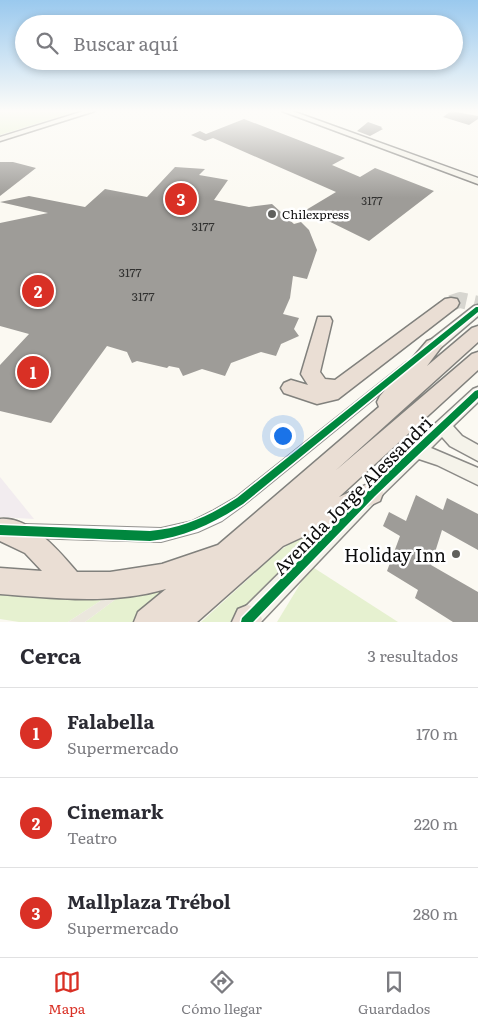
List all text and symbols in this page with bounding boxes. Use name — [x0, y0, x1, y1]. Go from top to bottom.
search box — [15, 15, 463, 70]
icon: search — [33, 29, 61, 57]
text: Buscar aquí — [73, 29, 178, 57]
pin: 3 — [165, 180, 197, 218]
house number: 3177 — [361, 192, 383, 208]
place label: Chilexpress — [282, 205, 349, 223]
marker: Chilexpress — [266, 208, 278, 220]
house number: 3177 — [191, 217, 215, 235]
house number: 3177 — [118, 263, 142, 281]
pin: 2 — [22, 272, 54, 310]
house number: 3177 — [131, 287, 155, 305]
pin: 1 — [17, 353, 49, 391]
street label: Avenida Jorge Alessandri — [266, 409, 438, 581]
your location — [270, 423, 296, 449]
place label: Holiday Inn — [344, 541, 446, 568]
marker: Holiday Inn — [450, 548, 462, 560]
text: Cerca — [20, 639, 81, 670]
text: 3 resultados — [367, 643, 458, 667]
text: Falabella — [67, 707, 154, 735]
text: 1 — [33, 721, 39, 745]
text: 170 m — [416, 721, 458, 745]
text: Supermercado — [67, 735, 179, 759]
text: Cinemark — [67, 797, 164, 825]
text: 2 — [32, 811, 40, 835]
text: 220 m — [414, 811, 458, 835]
text: Teatro — [67, 825, 117, 849]
text: Mallplaza Trébol — [67, 887, 231, 915]
text: 3 — [32, 901, 40, 925]
text: 280 m — [413, 901, 458, 925]
text: Supermercado — [67, 915, 179, 939]
tab: Mapa — [48, 968, 85, 1018]
tab: Cómo llegar — [181, 968, 262, 1018]
tab: Guardados — [358, 968, 430, 1018]

